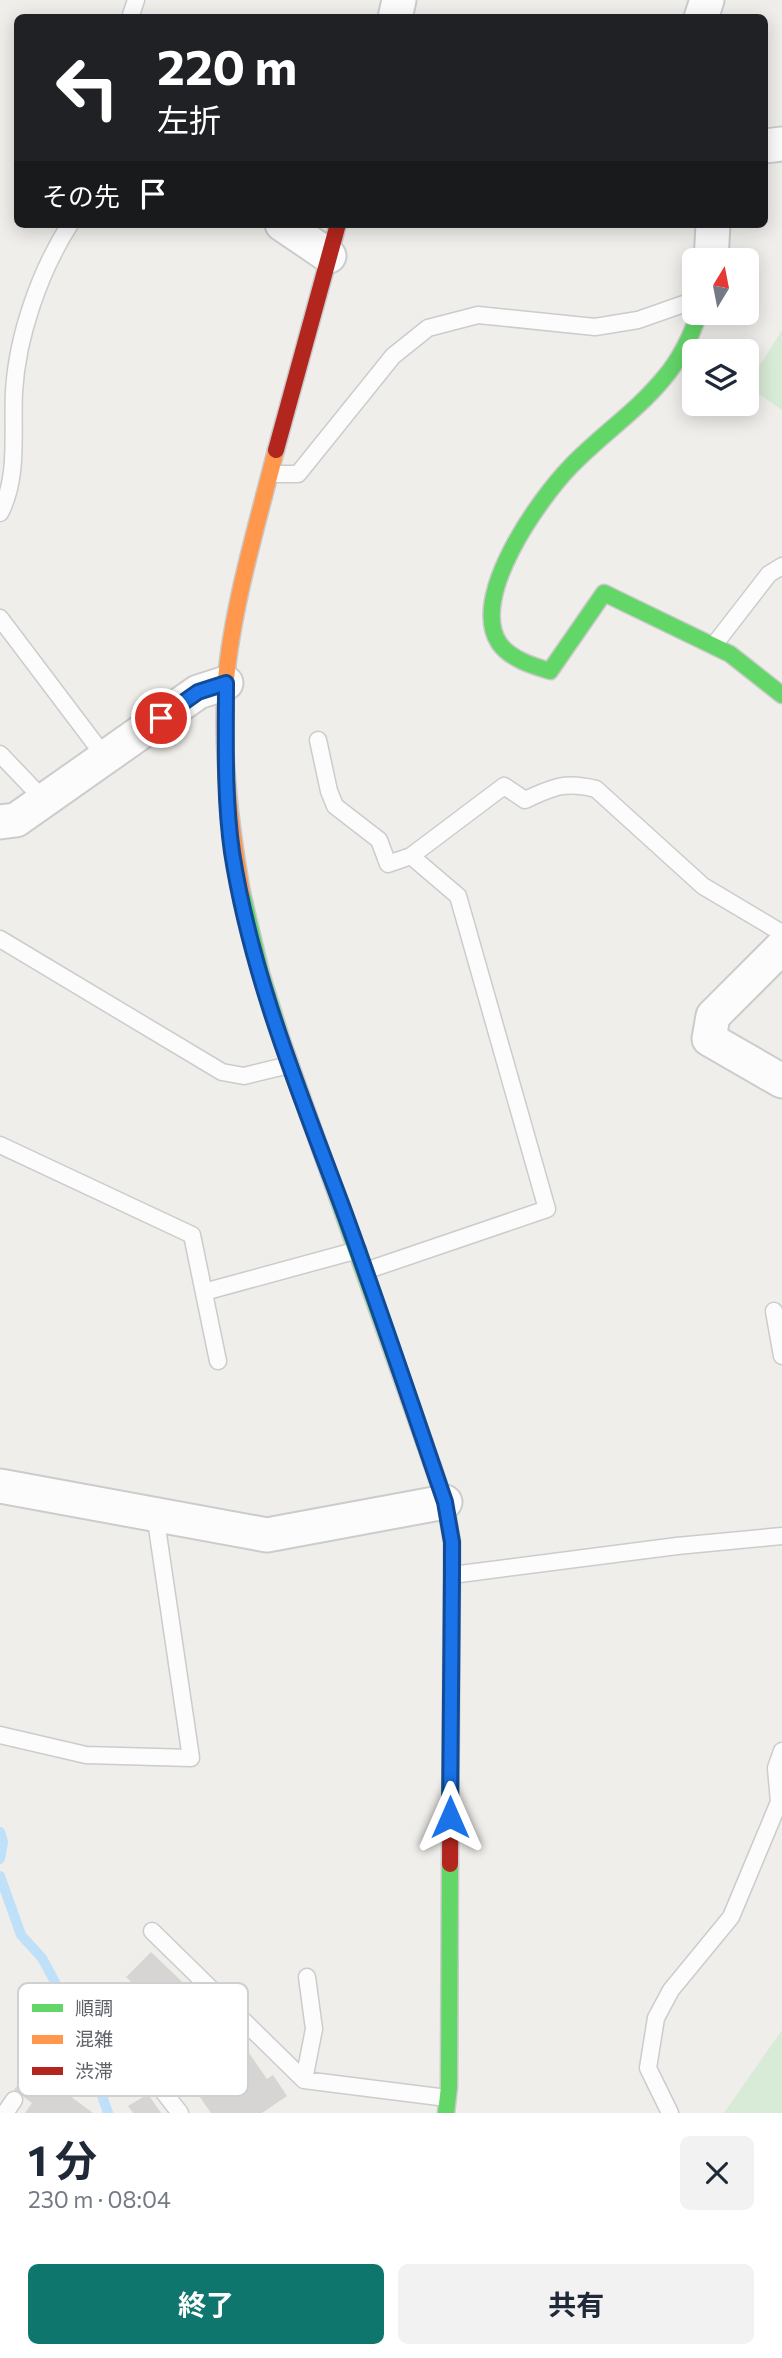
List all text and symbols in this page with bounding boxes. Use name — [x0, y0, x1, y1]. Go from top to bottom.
text: 220 m — [157, 35, 297, 95]
icon: left — [42, 42, 133, 133]
text: 左折 — [157, 99, 221, 139]
icon: arrive — [134, 175, 172, 213]
text: その先 — [42, 180, 120, 211]
north arrow — [682, 248, 760, 326]
map controls — [682, 248, 759, 416]
button: layers — [682, 339, 759, 416]
pin — [131, 688, 191, 748]
icon: arrive — [142, 699, 180, 737]
position arrow — [413, 1780, 487, 1854]
legend — [18, 1983, 248, 2096]
text: 順調 — [75, 1996, 113, 2019]
text: 混雑 — [75, 2027, 113, 2050]
text: 渋滞 — [75, 2059, 113, 2082]
text: 1 分 — [28, 2133, 97, 2185]
button: close — [680, 2136, 754, 2210]
text: 230 m · 08:04 — [28, 2185, 171, 2213]
button: 終了 — [28, 2264, 384, 2344]
button: 共有 — [398, 2264, 754, 2344]

